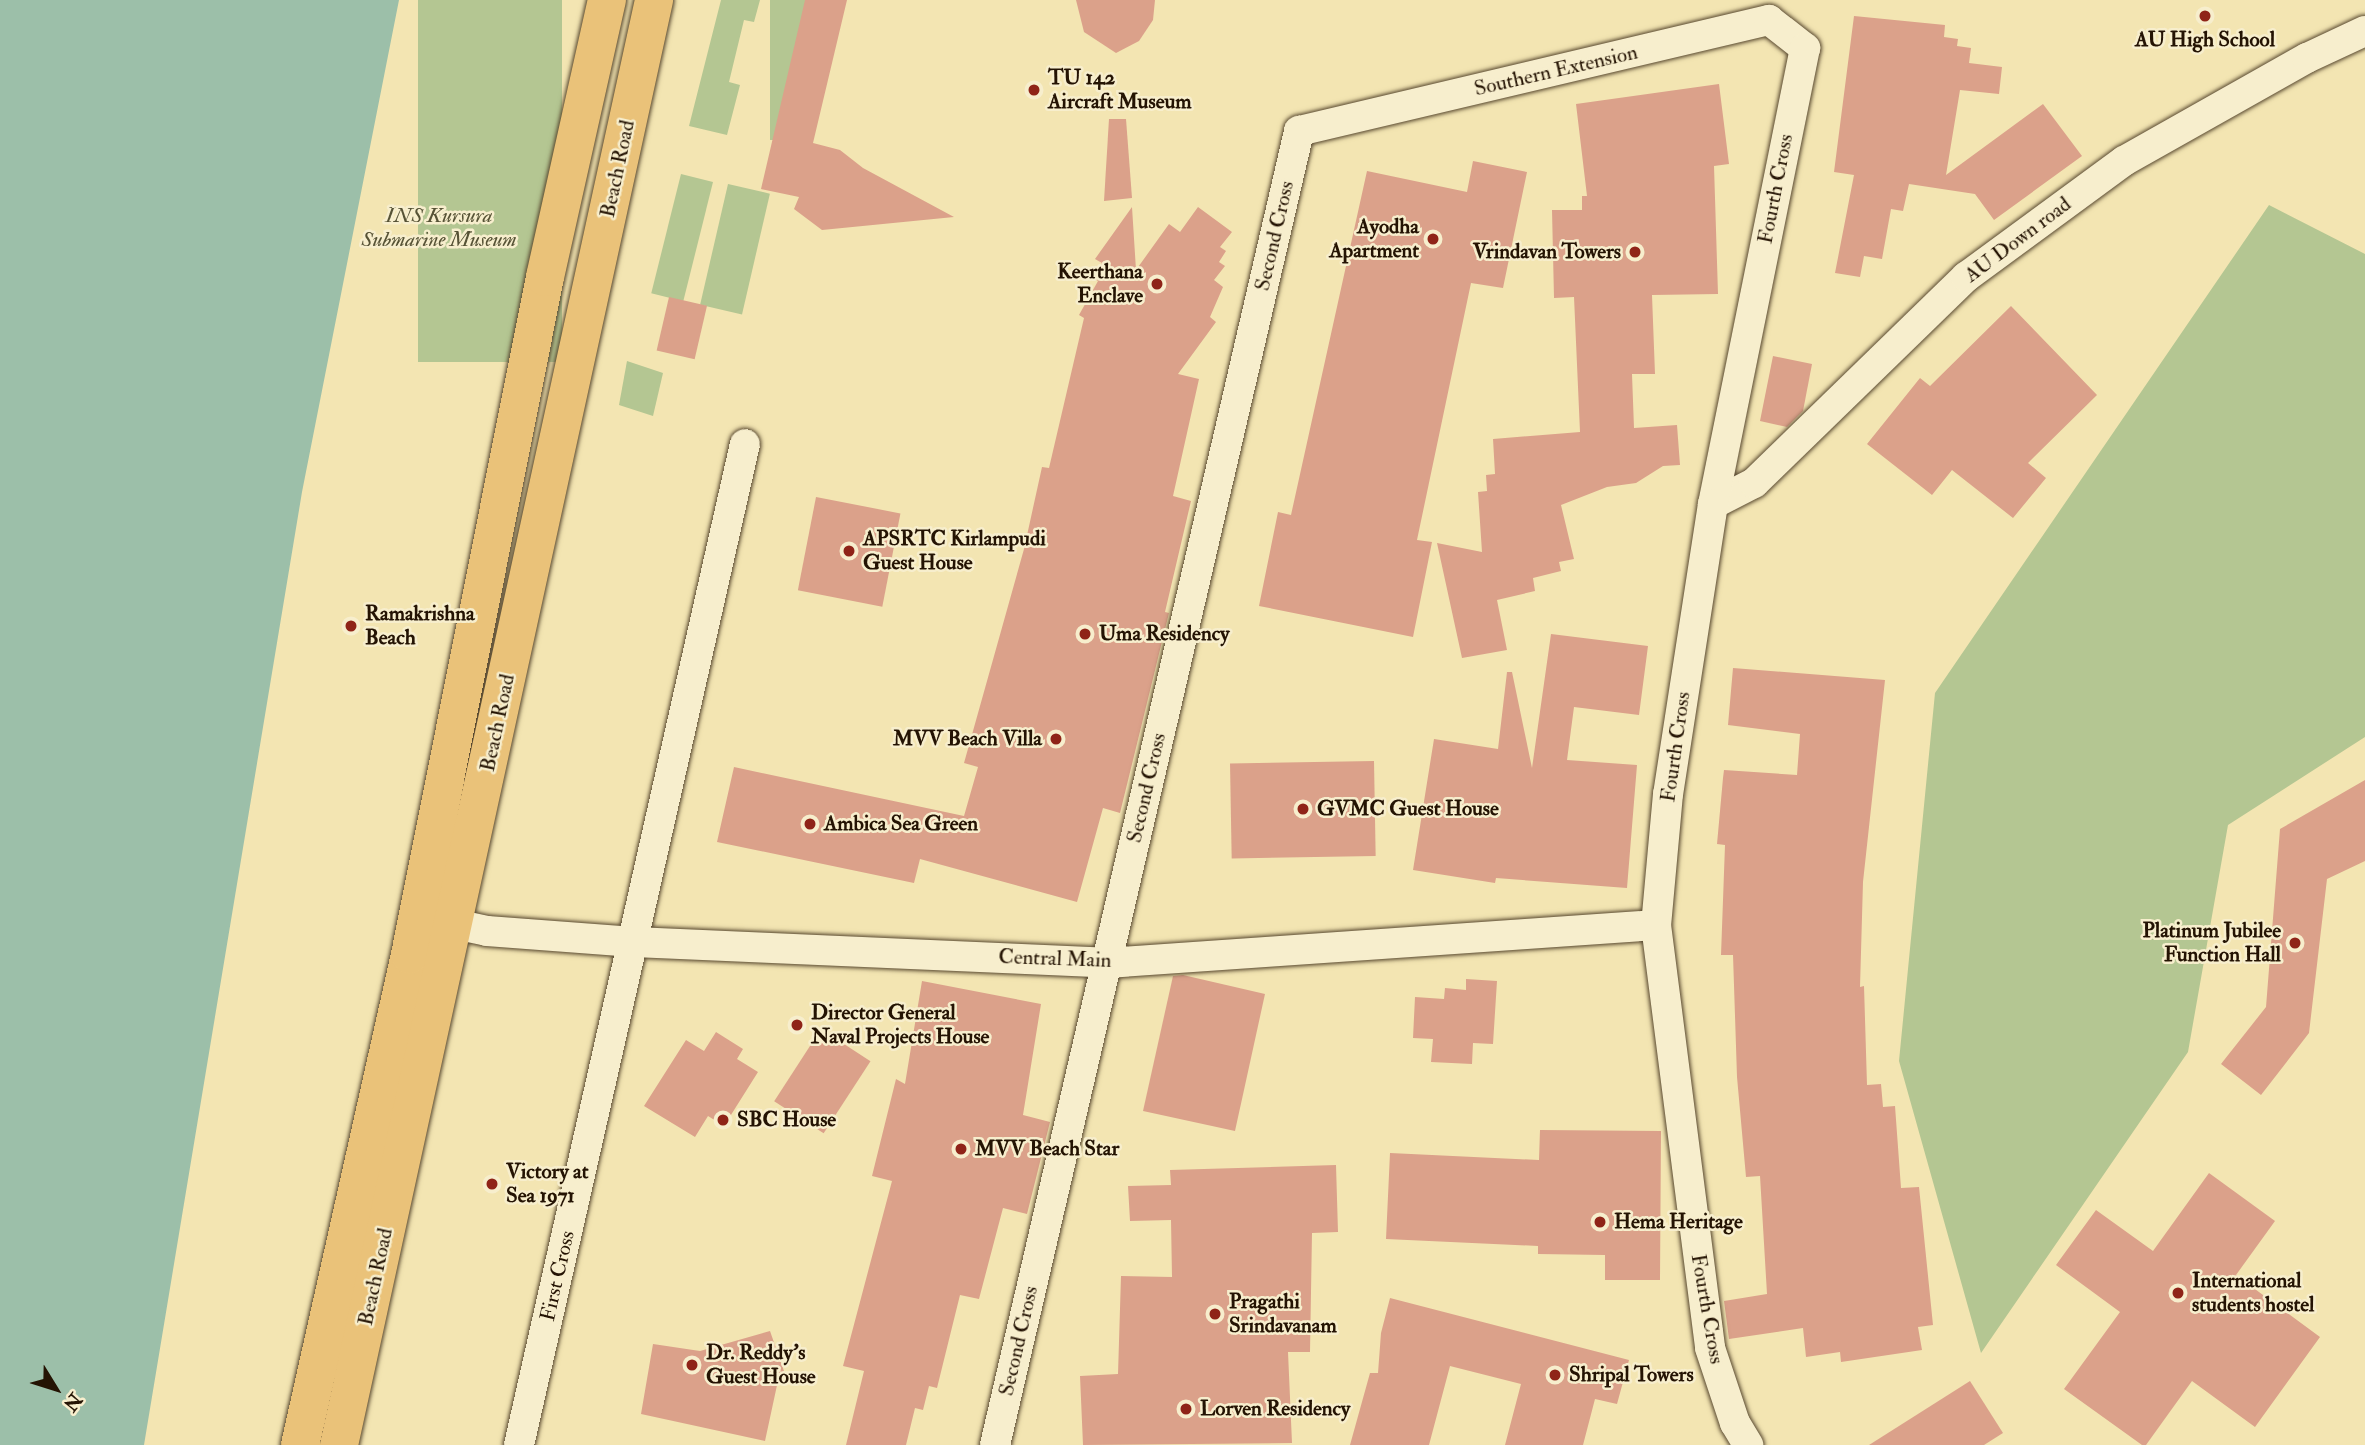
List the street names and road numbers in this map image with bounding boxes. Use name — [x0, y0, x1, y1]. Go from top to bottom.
street label: Southern Extension — [1472, 40, 1640, 102]
street label: Beach Road — [595, 118, 641, 220]
street label: Fourth Cross — [1753, 132, 1799, 246]
street label: Second Cross — [1250, 179, 1300, 293]
street label: AU Down road — [1960, 192, 2076, 288]
street label: Beach Road — [475, 672, 521, 774]
street label: Fourth Cross — [1656, 690, 1696, 804]
street label: Second Cross — [1122, 731, 1172, 845]
street label: Central Main — [998, 944, 1112, 974]
street label: Beach Road — [353, 1226, 399, 1328]
street label: First Cross — [535, 1228, 581, 1324]
street label: Fourth Cross — [1685, 1252, 1729, 1366]
street label: Second Cross — [994, 1284, 1044, 1398]

